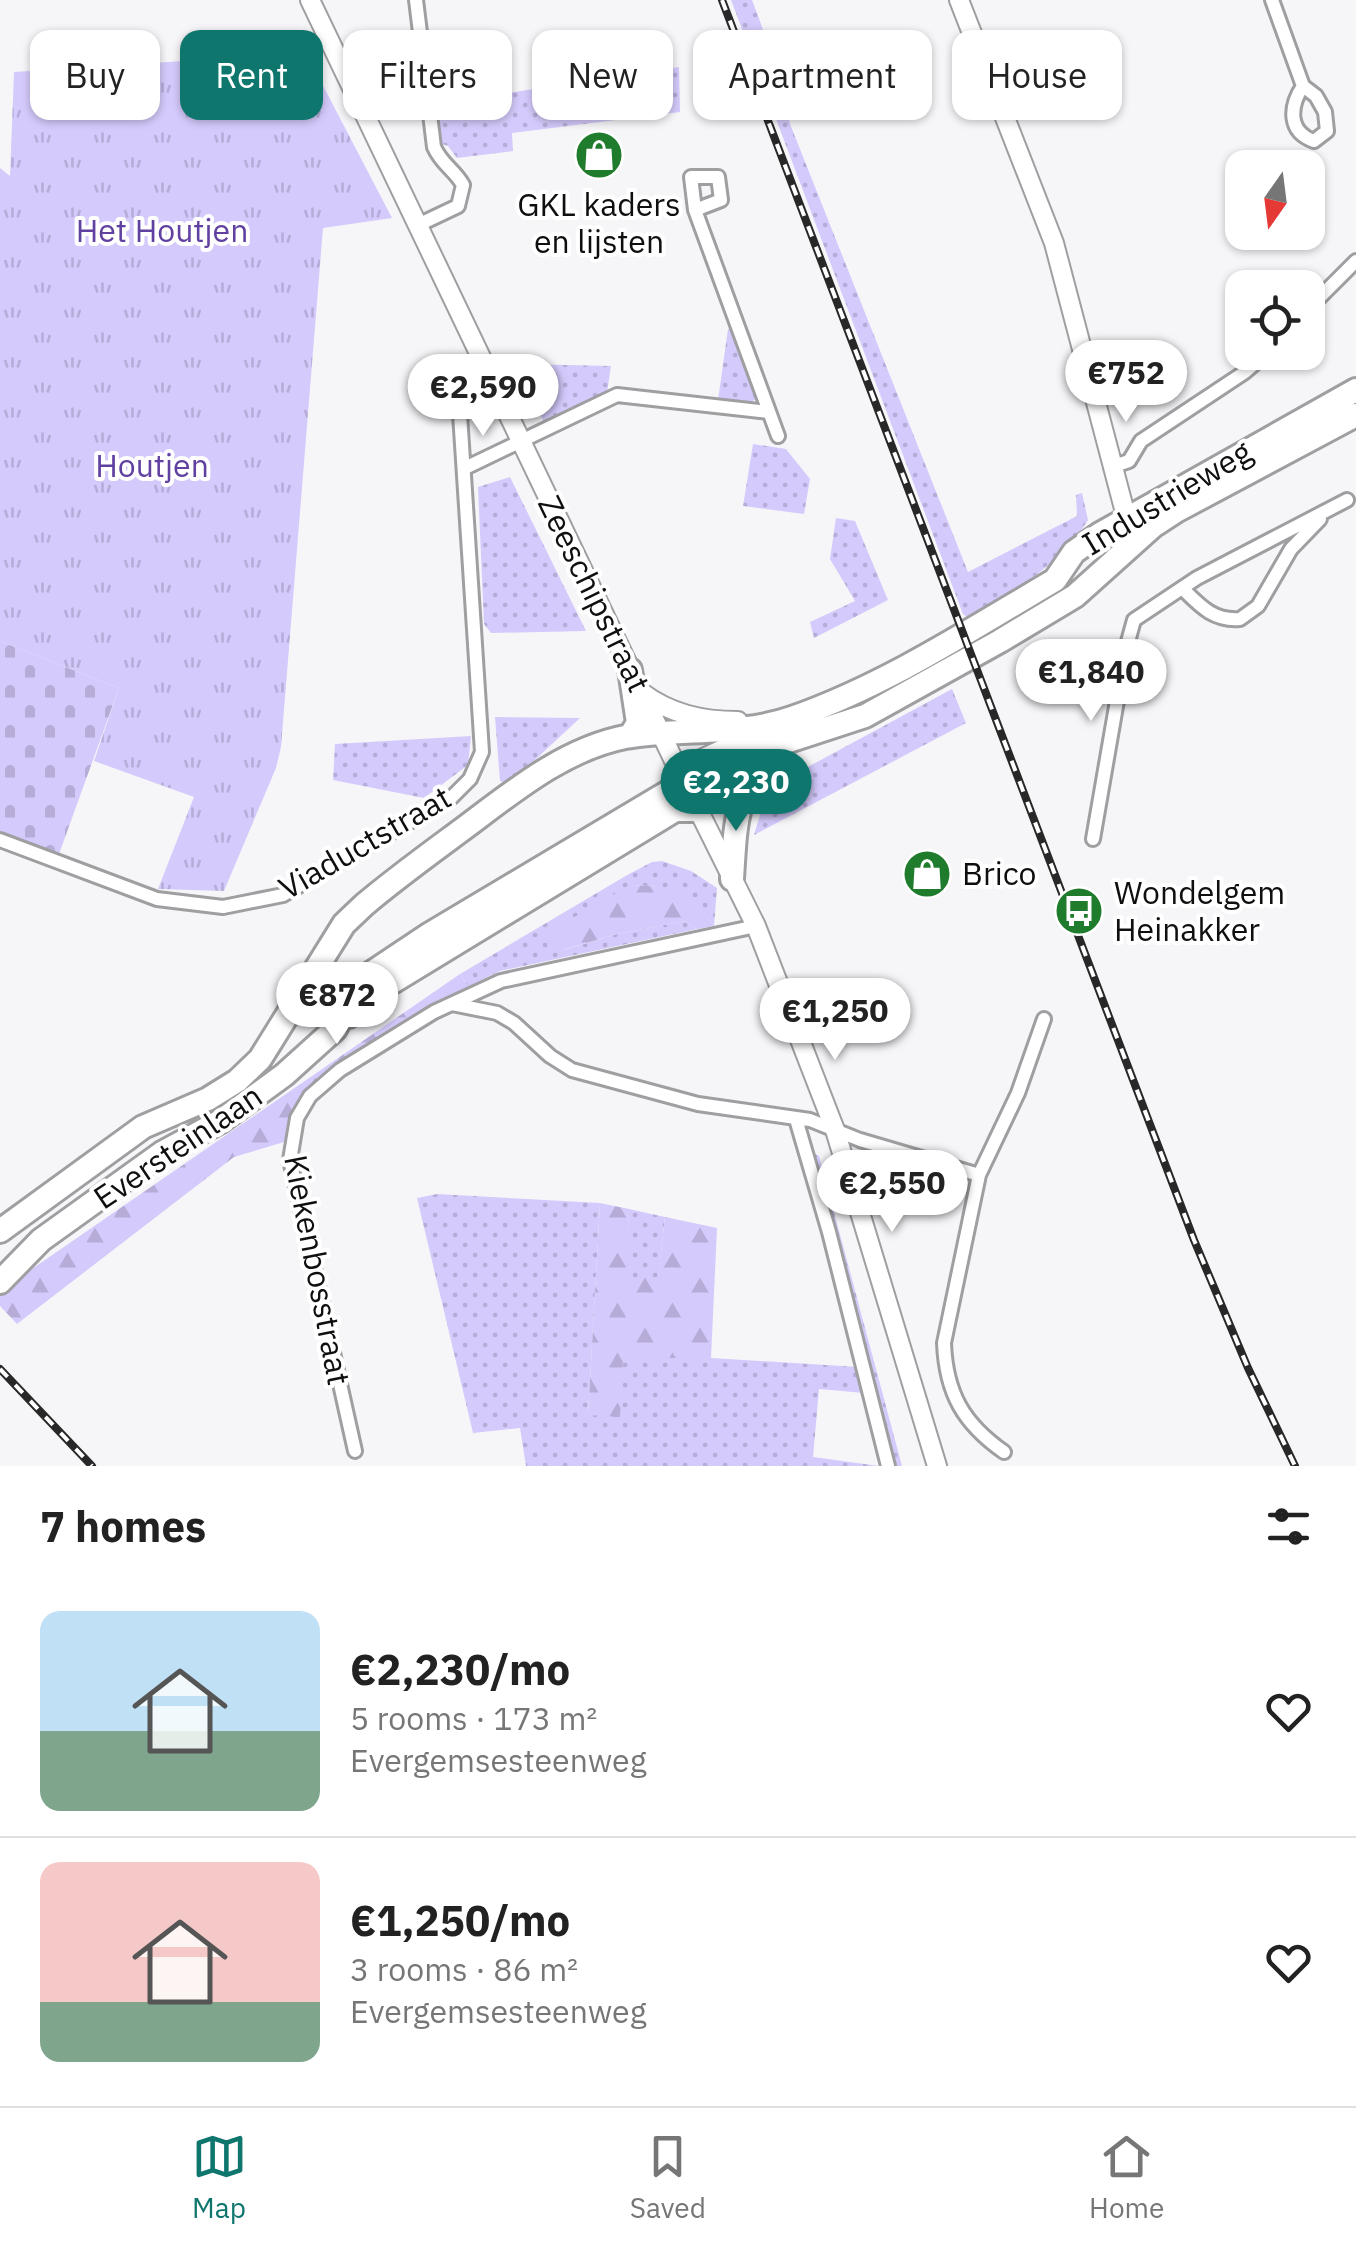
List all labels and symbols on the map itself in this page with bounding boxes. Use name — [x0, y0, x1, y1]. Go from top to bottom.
shop icon: GKL kaders en lijsten — [573, 129, 625, 181]
north arrow — [1225, 150, 1325, 250]
place label: GKL kaders en lijsten — [517, 183, 681, 262]
park label: Het Houtjen — [76, 209, 248, 251]
pin: €752 — [1067, 340, 1185, 425]
pin: €2,590 — [402, 354, 564, 439]
street label: Industrieweg — [1074, 430, 1259, 564]
park label: Houtjen — [95, 444, 209, 486]
street label: Zeeschipstraat — [529, 488, 661, 699]
pin: €1,840 — [1010, 639, 1172, 724]
pin: €2,230 — [655, 749, 817, 834]
street label: Viaductstraat — [271, 776, 458, 908]
shop icon: Brico — [901, 848, 953, 900]
place label: Brico — [962, 852, 1036, 894]
place label: Wondelgem Heinakker — [1114, 871, 1285, 950]
bus stop icon: Wondelgem Heinakker — [1053, 885, 1105, 937]
pin: €872 — [278, 962, 396, 1047]
pin: €1,250 — [754, 978, 916, 1063]
street label: Eversteinlaan — [85, 1074, 270, 1218]
pin: €2,550 — [811, 1150, 973, 1235]
street label: Kiekenbosstraat — [275, 1151, 361, 1388]

